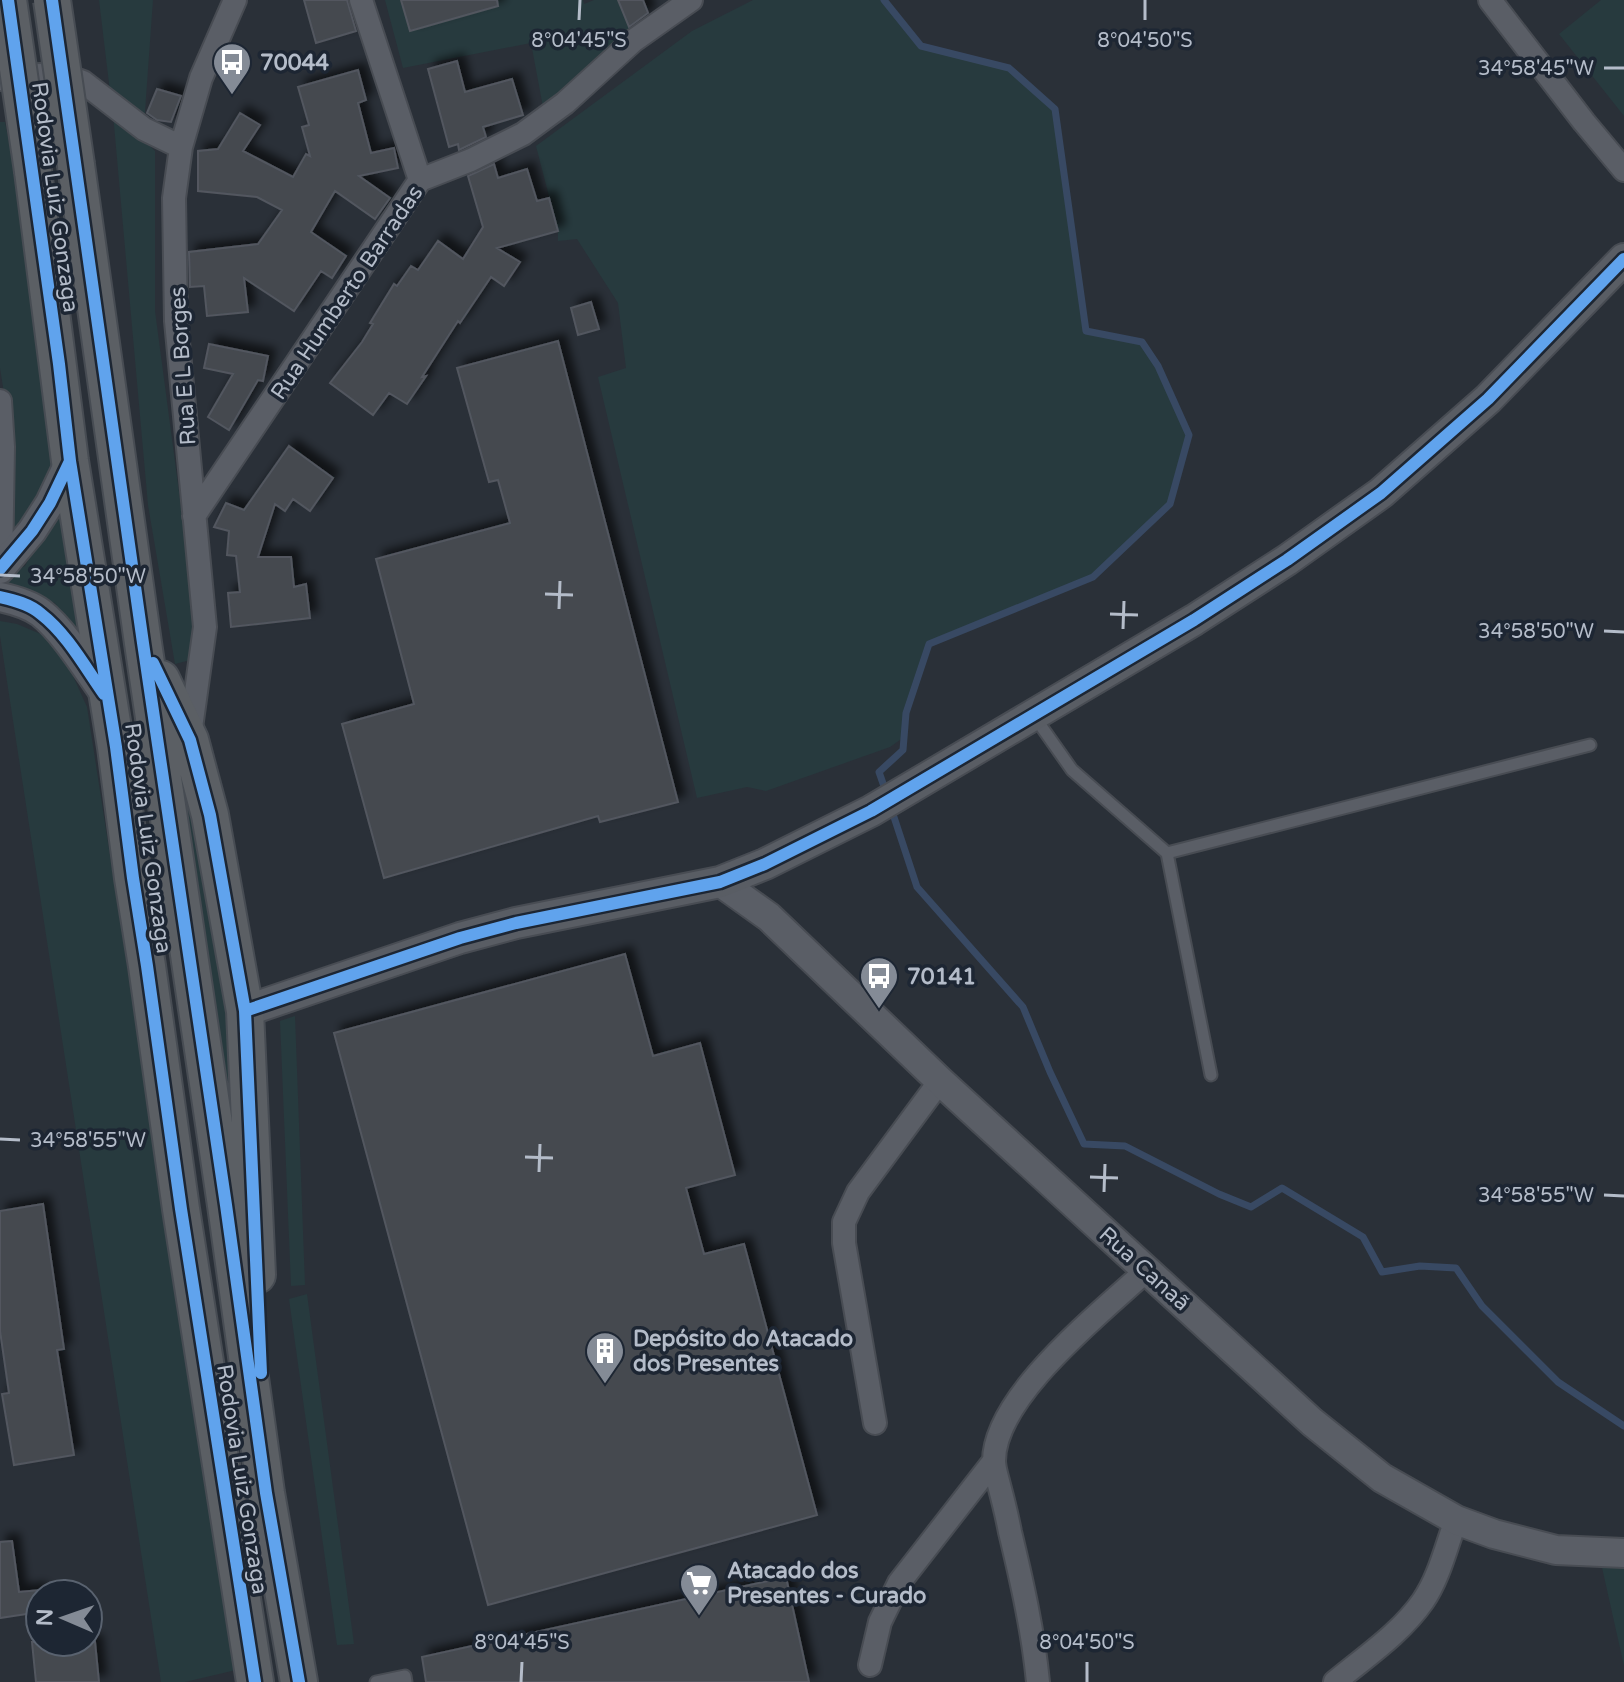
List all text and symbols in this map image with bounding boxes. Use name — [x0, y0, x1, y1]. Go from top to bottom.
text: 8°04'45"S — [531, 29, 627, 53]
text: 8°04'50"S — [1097, 29, 1193, 53]
bus stop icon: 70044 — [211, 41, 253, 96]
place label: 70044 — [260, 50, 329, 76]
text: 34°58'45"W — [1478, 57, 1594, 81]
street label: Rodovia Luiz Gonzaga — [26, 80, 84, 314]
street label: Rua Humberto Barradas — [265, 180, 428, 405]
street label: Rua E L Borges — [164, 286, 202, 446]
text: 34°58'50"W — [30, 565, 146, 589]
text: 34°58'50"W — [1478, 620, 1594, 644]
street label: Rodovia Luiz Gonzaga — [119, 721, 177, 955]
bus stop icon: 70141 — [858, 955, 900, 1010]
place label: 70141 — [907, 964, 976, 990]
text: 34°58'55"W — [30, 1129, 146, 1153]
text: 34°58'55"W — [1478, 1184, 1594, 1208]
street label: Rua Canaã — [1094, 1221, 1195, 1316]
place label: Depósito do Atacado dos Presentes — [633, 1326, 853, 1377]
building icon: Depósito do Atacado dos Presentes — [584, 1330, 626, 1385]
street label: Rodovia Luiz Gonzaga — [211, 1362, 273, 1596]
place label: Atacado dos Presentes - Curado — [727, 1558, 926, 1609]
supermarket icon: Atacado dos Presentes - Curado — [678, 1562, 720, 1617]
north arrow — [24, 1578, 104, 1658]
text: N — [32, 1608, 58, 1627]
text: 8°04'45"S — [474, 1631, 570, 1655]
text: 8°04'50"S — [1039, 1631, 1135, 1655]

